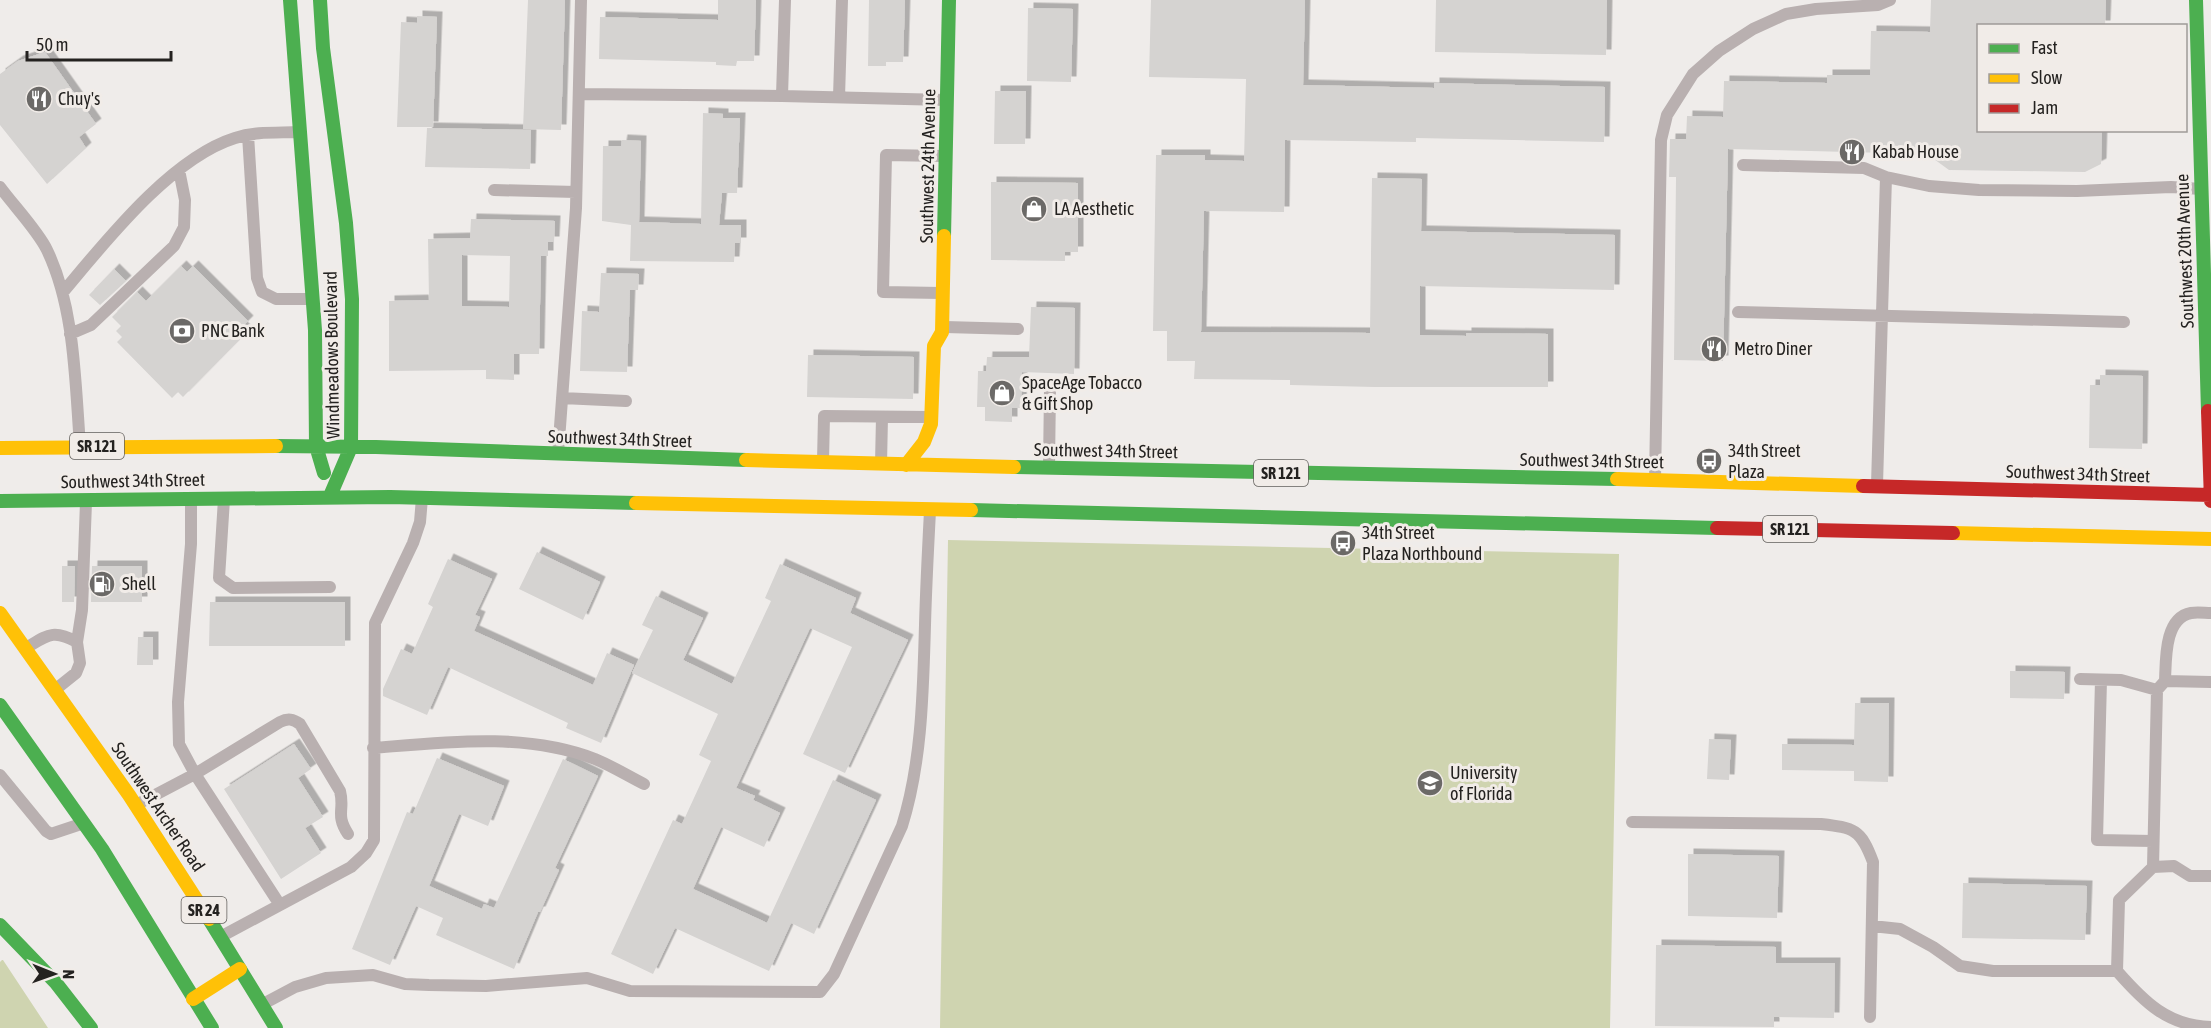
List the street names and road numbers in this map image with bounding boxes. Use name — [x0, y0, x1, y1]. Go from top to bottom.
street label: Southwest 24th Avenue — [916, 89, 939, 243]
street label: Southwest 20th Avenue — [2171, 173, 2198, 329]
street label: Windmeadows Boulevard — [320, 271, 343, 439]
street label: Southwest 34th Street — [548, 425, 692, 452]
road number: SR 121 — [70, 433, 124, 459]
street label: Southwest 34th Street — [1034, 439, 1178, 462]
street label: Southwest 34th Street — [1520, 449, 1664, 472]
road number: SR 121 — [1254, 460, 1308, 486]
street label: Southwest 34th Street — [2006, 460, 2150, 487]
street label: Southwest 34th Street — [61, 469, 205, 492]
road number: SR 121 — [1763, 516, 1817, 542]
street label: Southwest Archer Road — [107, 738, 209, 875]
road number: SR 24 — [182, 897, 226, 923]

